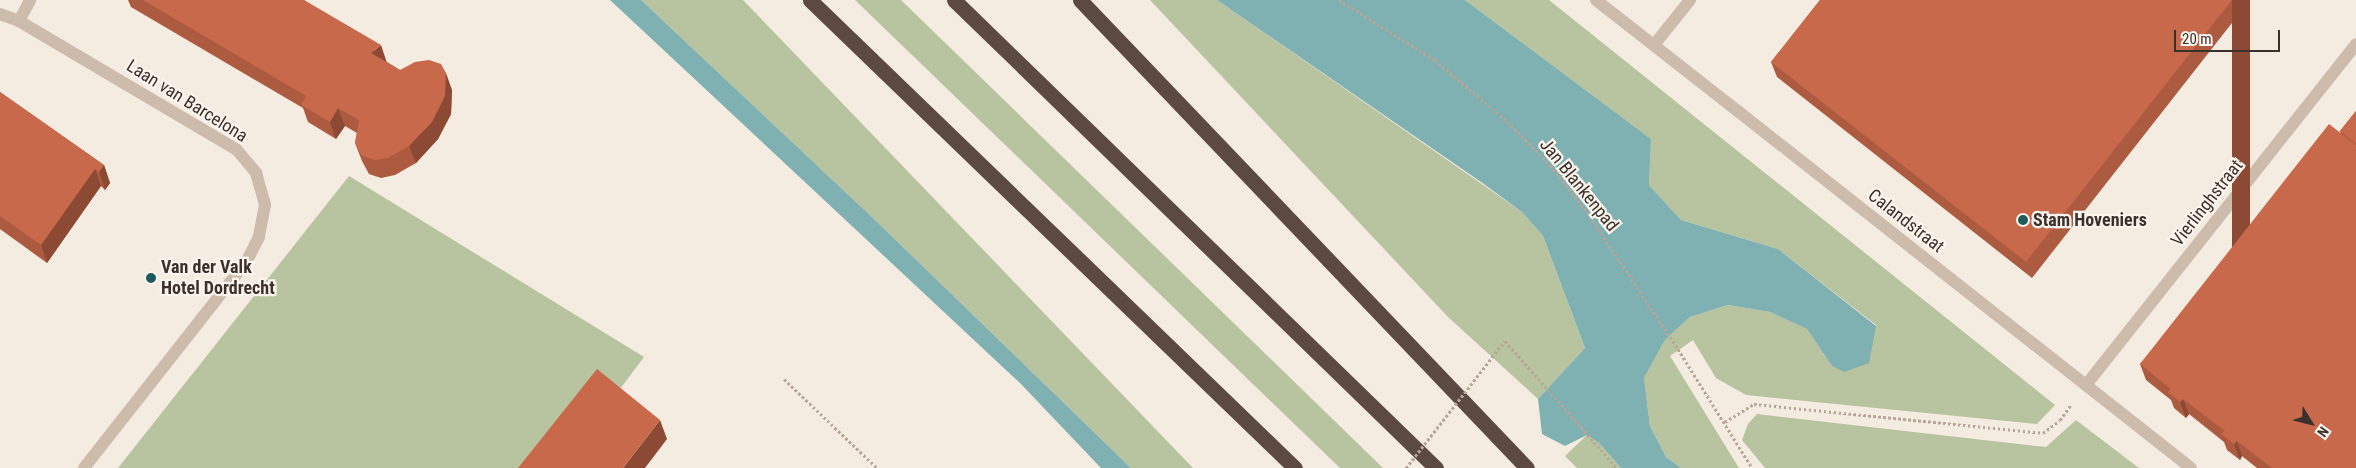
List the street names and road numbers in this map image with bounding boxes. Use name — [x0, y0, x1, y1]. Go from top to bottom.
street label: Laan van Barcelona — [122, 55, 252, 147]
street label: Jan Blankenpad — [1535, 134, 1623, 236]
street label: Vierlinghstraat — [2166, 155, 2248, 251]
street label: Calandstraat — [1864, 185, 1948, 257]

